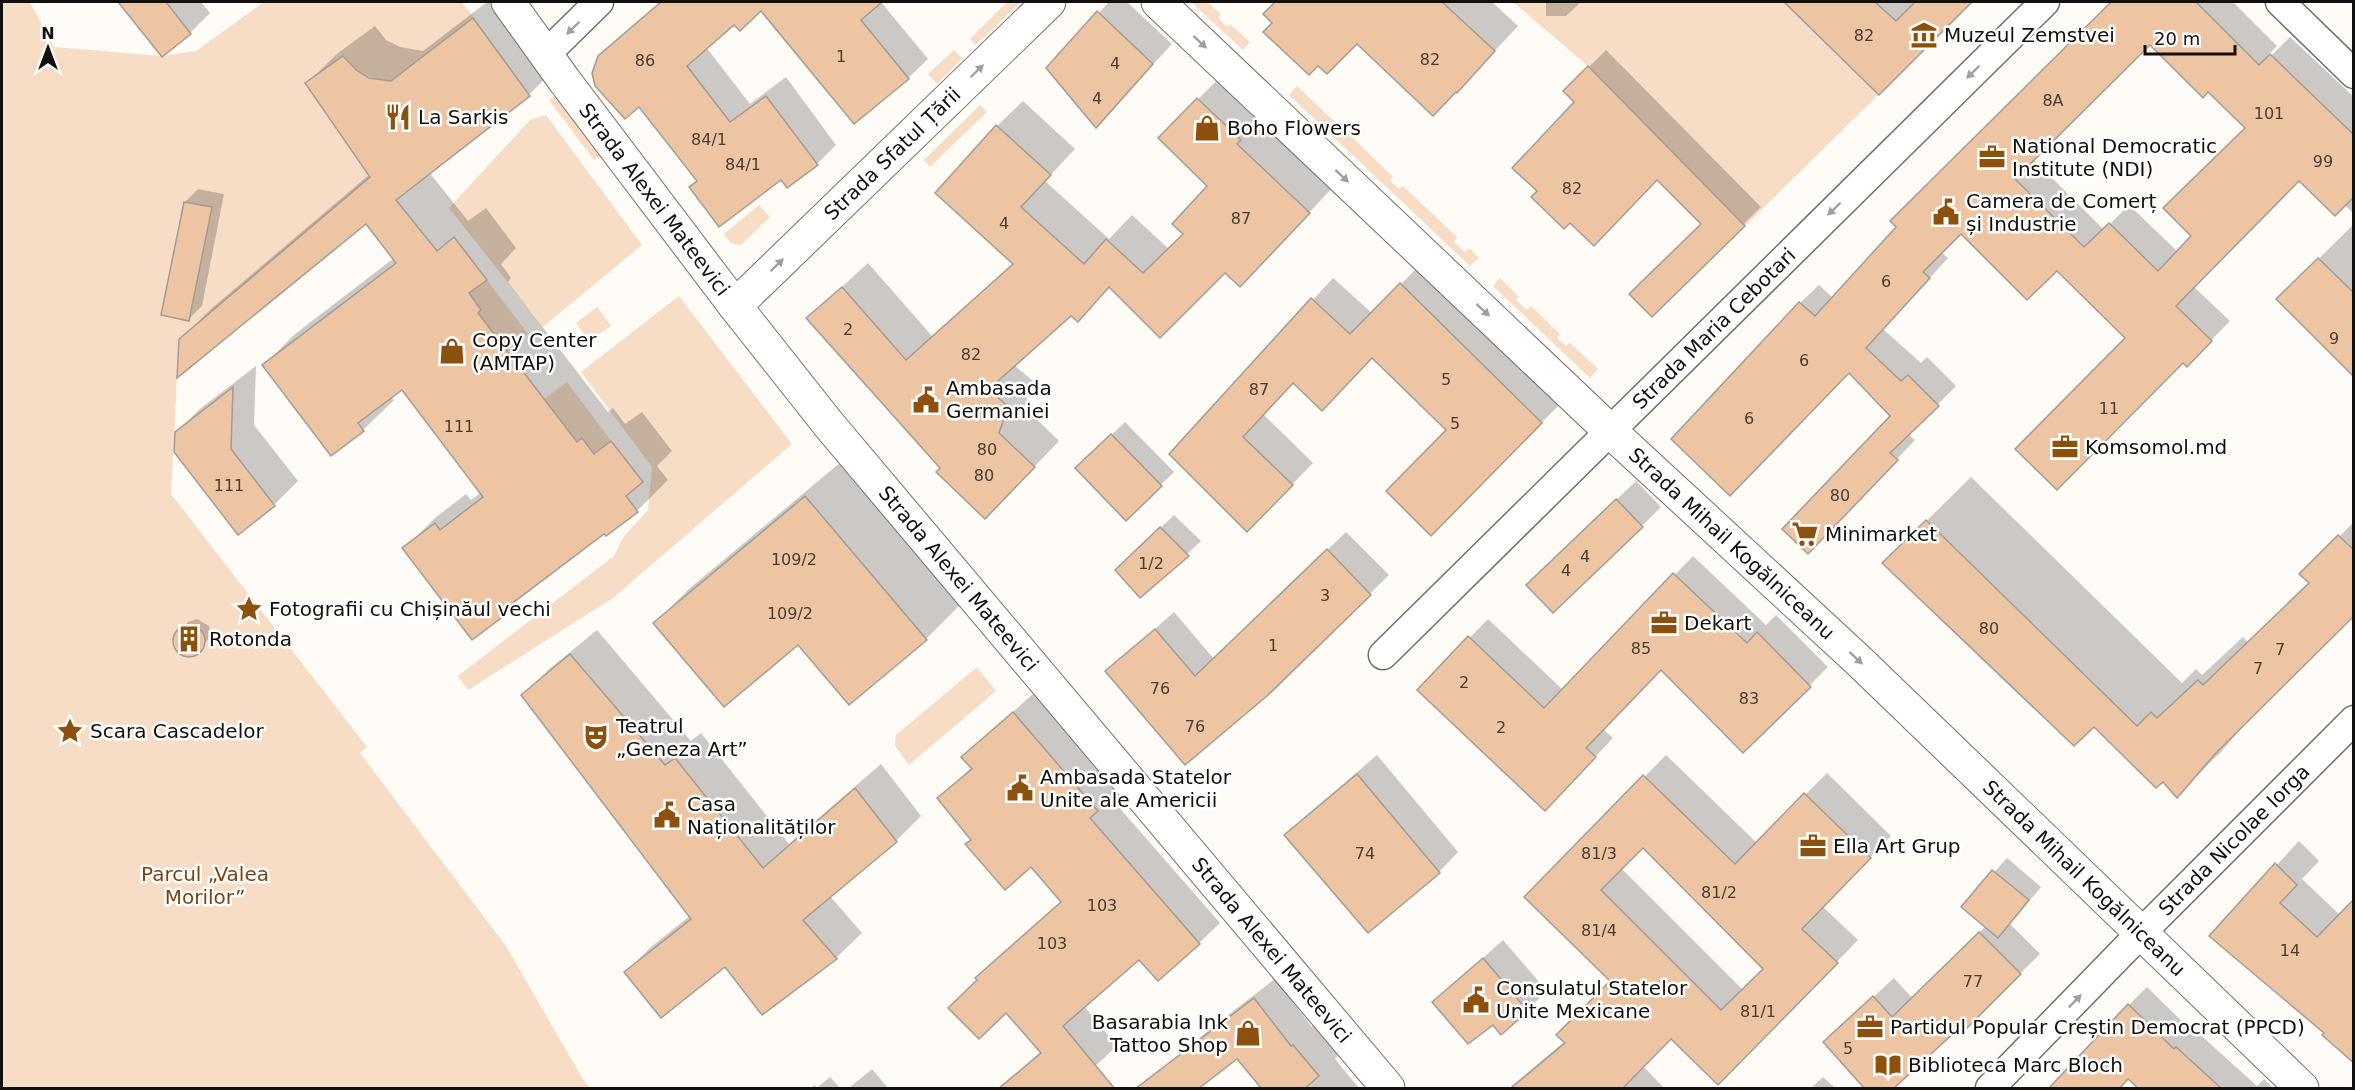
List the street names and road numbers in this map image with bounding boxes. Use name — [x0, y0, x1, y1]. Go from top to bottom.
street label: Strada Sfatul Țării — [819, 82, 966, 225]
street label: Strada Alexei Mateevici — [574, 99, 735, 301]
street label: Strada Maria Cebotari — [1627, 243, 1801, 414]
street label: Strada Mihail Kogălniceanu — [1624, 443, 1840, 645]
street label: Strada Alexei Mateevici — [874, 481, 1043, 676]
street label: Strada Nicolae Iorga — [2154, 759, 2315, 920]
street label: Strada Mihail Kogălniceanu — [1978, 775, 2190, 981]
street label: Strada Alexei Mateevici — [1187, 853, 1357, 1048]

